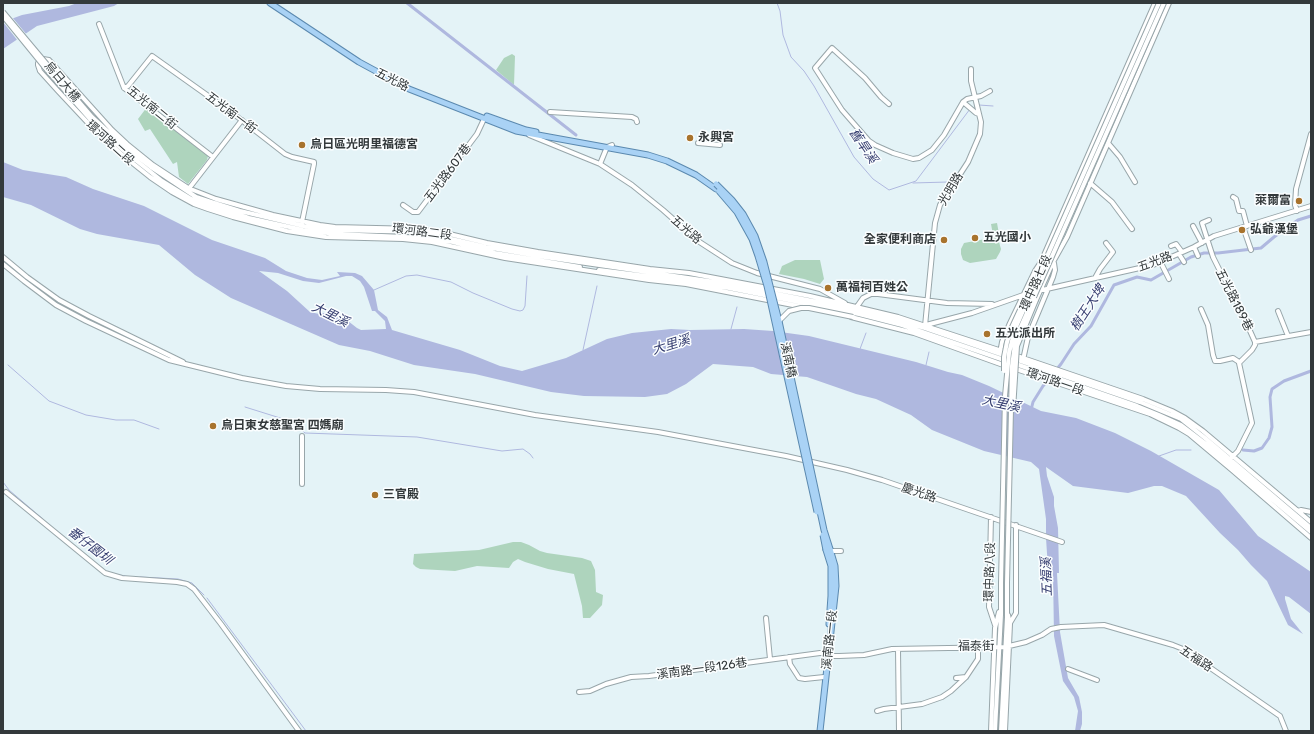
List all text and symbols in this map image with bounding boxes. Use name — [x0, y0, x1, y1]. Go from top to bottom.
street label: 烏日大橋 — [41, 59, 83, 105]
street label: 五光路 — [373, 65, 411, 95]
street label: 五光南二街 — [124, 84, 180, 132]
street label: 五光南一街 — [203, 89, 259, 137]
street label: 環河路二段 — [83, 118, 137, 168]
water label: 舊旱溪 — [846, 125, 880, 167]
place label: 永興宮 — [698, 131, 734, 145]
marker: 永興宮 — [685, 133, 695, 143]
place label: 烏日區光明里福德宮 — [310, 138, 418, 152]
marker: 烏日區光明里福德宮 — [297, 140, 307, 150]
street label: 五光路607巷 — [421, 141, 475, 205]
street label: 光明路 — [936, 170, 966, 208]
place label: 萊爾富 — [1255, 194, 1291, 208]
marker: 萊爾富 — [1294, 196, 1304, 206]
street label: 五光路 — [668, 213, 704, 247]
street label: 環河路二段 — [391, 221, 453, 243]
place label: 弘爺漢堡 — [1250, 223, 1298, 237]
marker: 弘爺漢堡 — [1237, 225, 1247, 235]
place label: 五光國小 — [983, 231, 1031, 245]
place label: 全家便利商店 — [864, 233, 936, 247]
marker: 五光國小 — [970, 233, 980, 243]
marker: 全家便利商店 — [939, 235, 949, 245]
street label: 五光路 — [1136, 249, 1174, 275]
street label: 環中路七段 — [1017, 253, 1055, 313]
street label: 五光路189巷 — [1212, 266, 1256, 334]
place label: 萬福祠百姓公 — [836, 281, 908, 295]
water label: 樹王大埤 — [1067, 282, 1109, 334]
marker: 萬福祠百姓公 — [823, 283, 833, 293]
water label: 大里溪 — [309, 299, 351, 331]
place label: 五光派出所 — [995, 327, 1055, 341]
marker: 五光派出所 — [982, 329, 992, 339]
water label: 大里溪 — [650, 332, 692, 358]
street label: 溪南橋 — [777, 341, 799, 379]
street label: 環河路一段 — [1024, 365, 1086, 399]
water label: 大里溪 — [980, 392, 1022, 416]
place label: 烏日東女慈聖宮 四媽廟 — [221, 419, 344, 433]
marker: 烏日東女慈聖宮 四媽廟 — [208, 421, 218, 431]
street label: 慶光路 — [900, 480, 938, 506]
place label: 三官殿 — [383, 488, 419, 502]
marker: 三官殿 — [370, 490, 380, 500]
water label: 番仔園圳 — [65, 524, 115, 568]
street label: 環中路八段 — [982, 542, 998, 602]
water label: 五福溪 — [1039, 557, 1055, 597]
street label: 溪南路一段 — [820, 609, 840, 671]
street label: 福泰街 — [958, 640, 994, 654]
street label: 五福路 — [1177, 643, 1215, 675]
street label: 溪南路一段126巷 — [656, 656, 748, 682]

